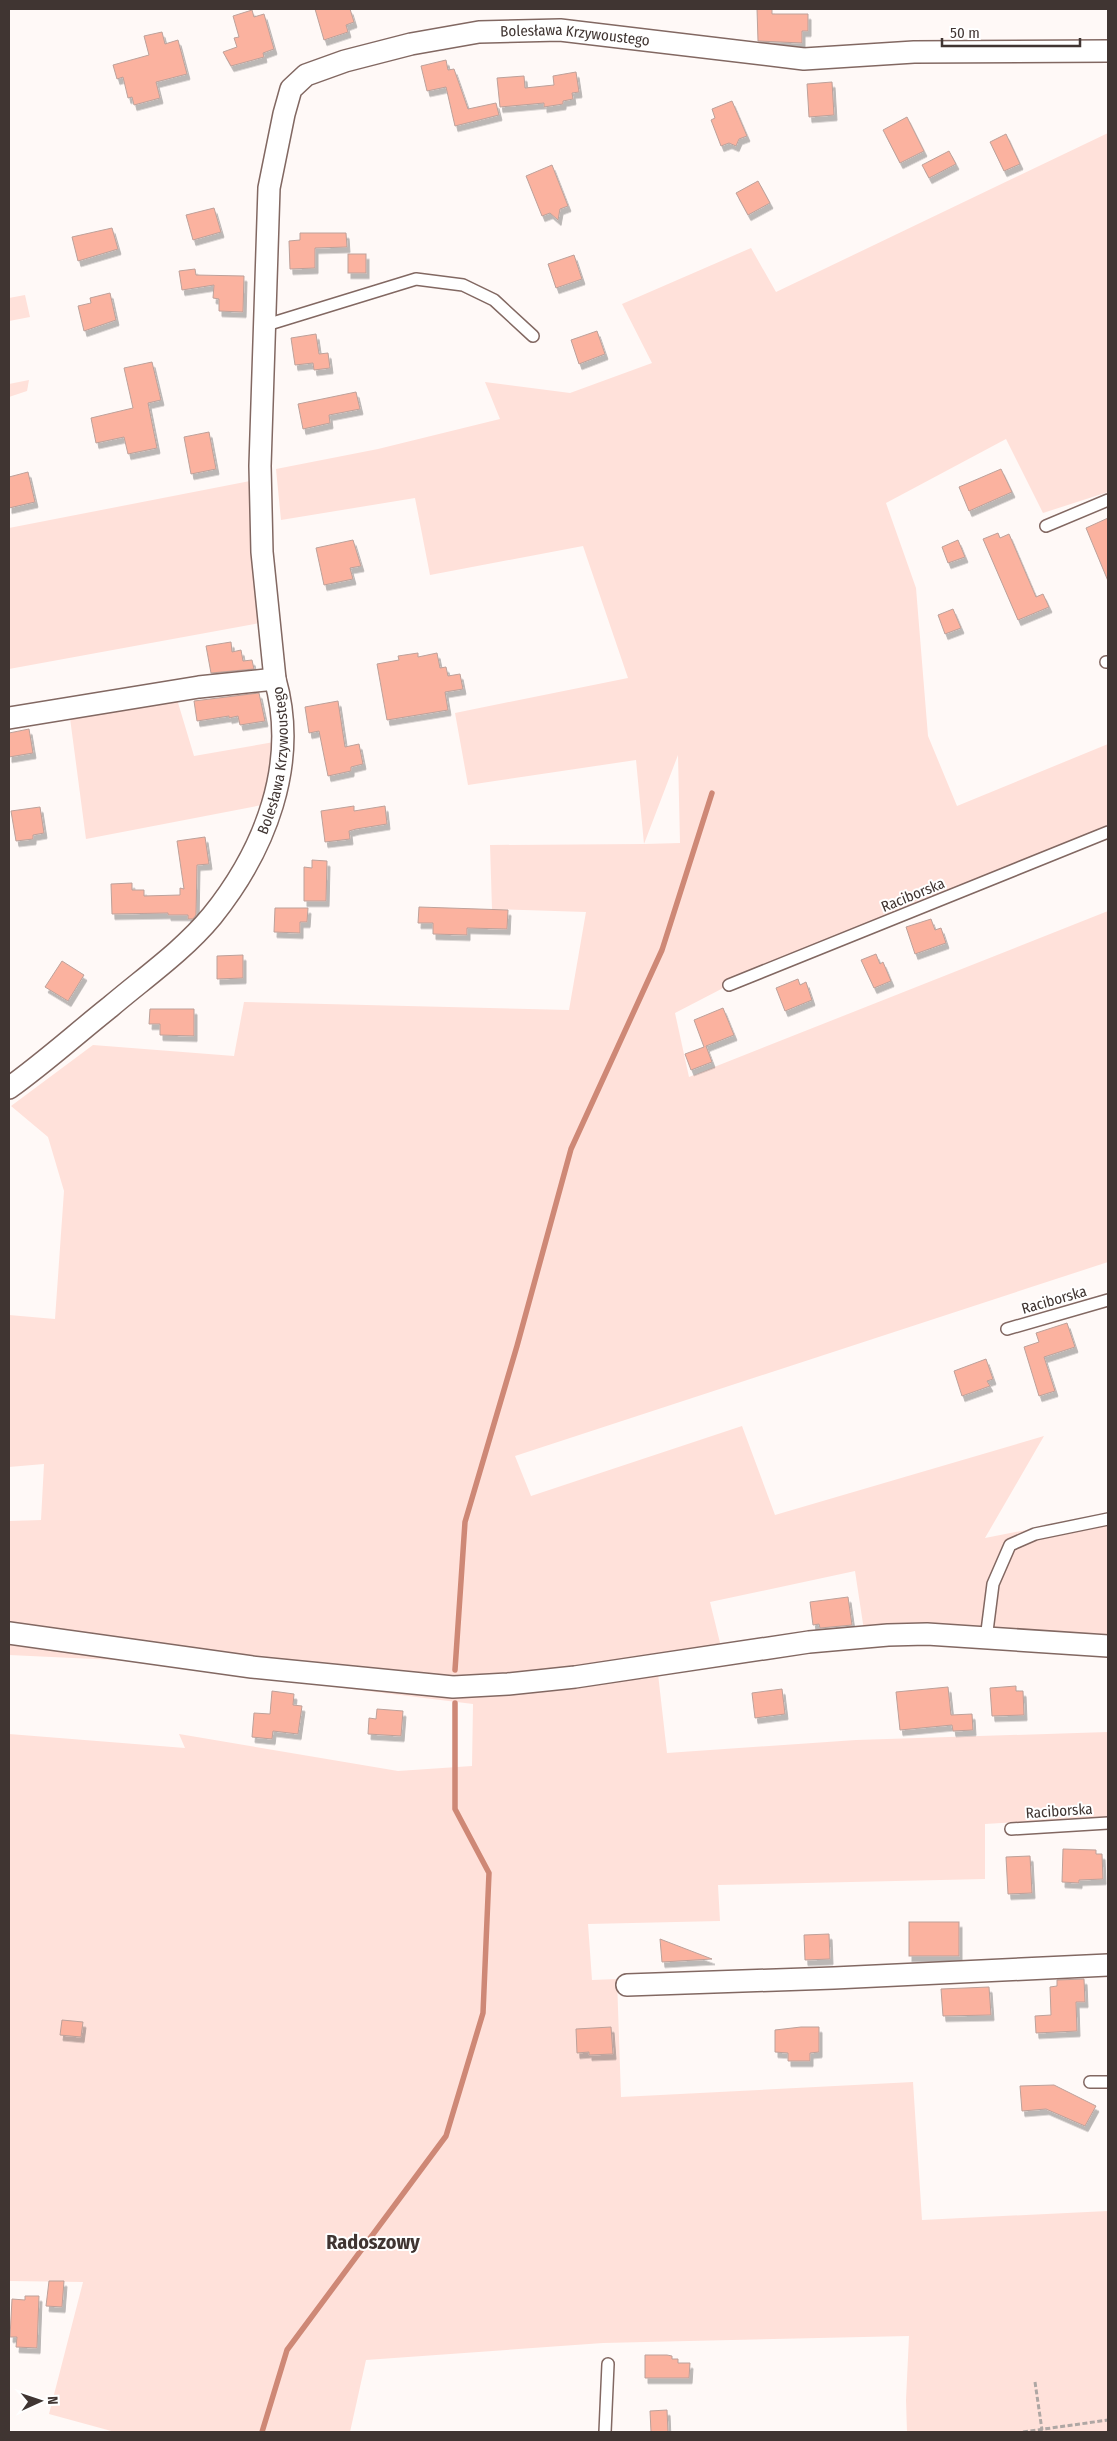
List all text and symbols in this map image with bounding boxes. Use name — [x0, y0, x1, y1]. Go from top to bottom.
scale bar — [942, 15, 1080, 47]
street label: Bolesława Krzywoustego — [500, 21, 651, 50]
text: 50 m — [950, 24, 980, 42]
street label: Bolesława Krzywoustego — [254, 685, 292, 837]
street label: Raciborska — [879, 874, 947, 916]
street label: Raciborska — [1019, 1282, 1089, 1318]
street label: Raciborska — [1025, 1800, 1093, 1822]
district label: Radoszowy — [326, 2230, 420, 2254]
north arrow — [15, 2376, 65, 2426]
text: N — [44, 2396, 61, 2405]

